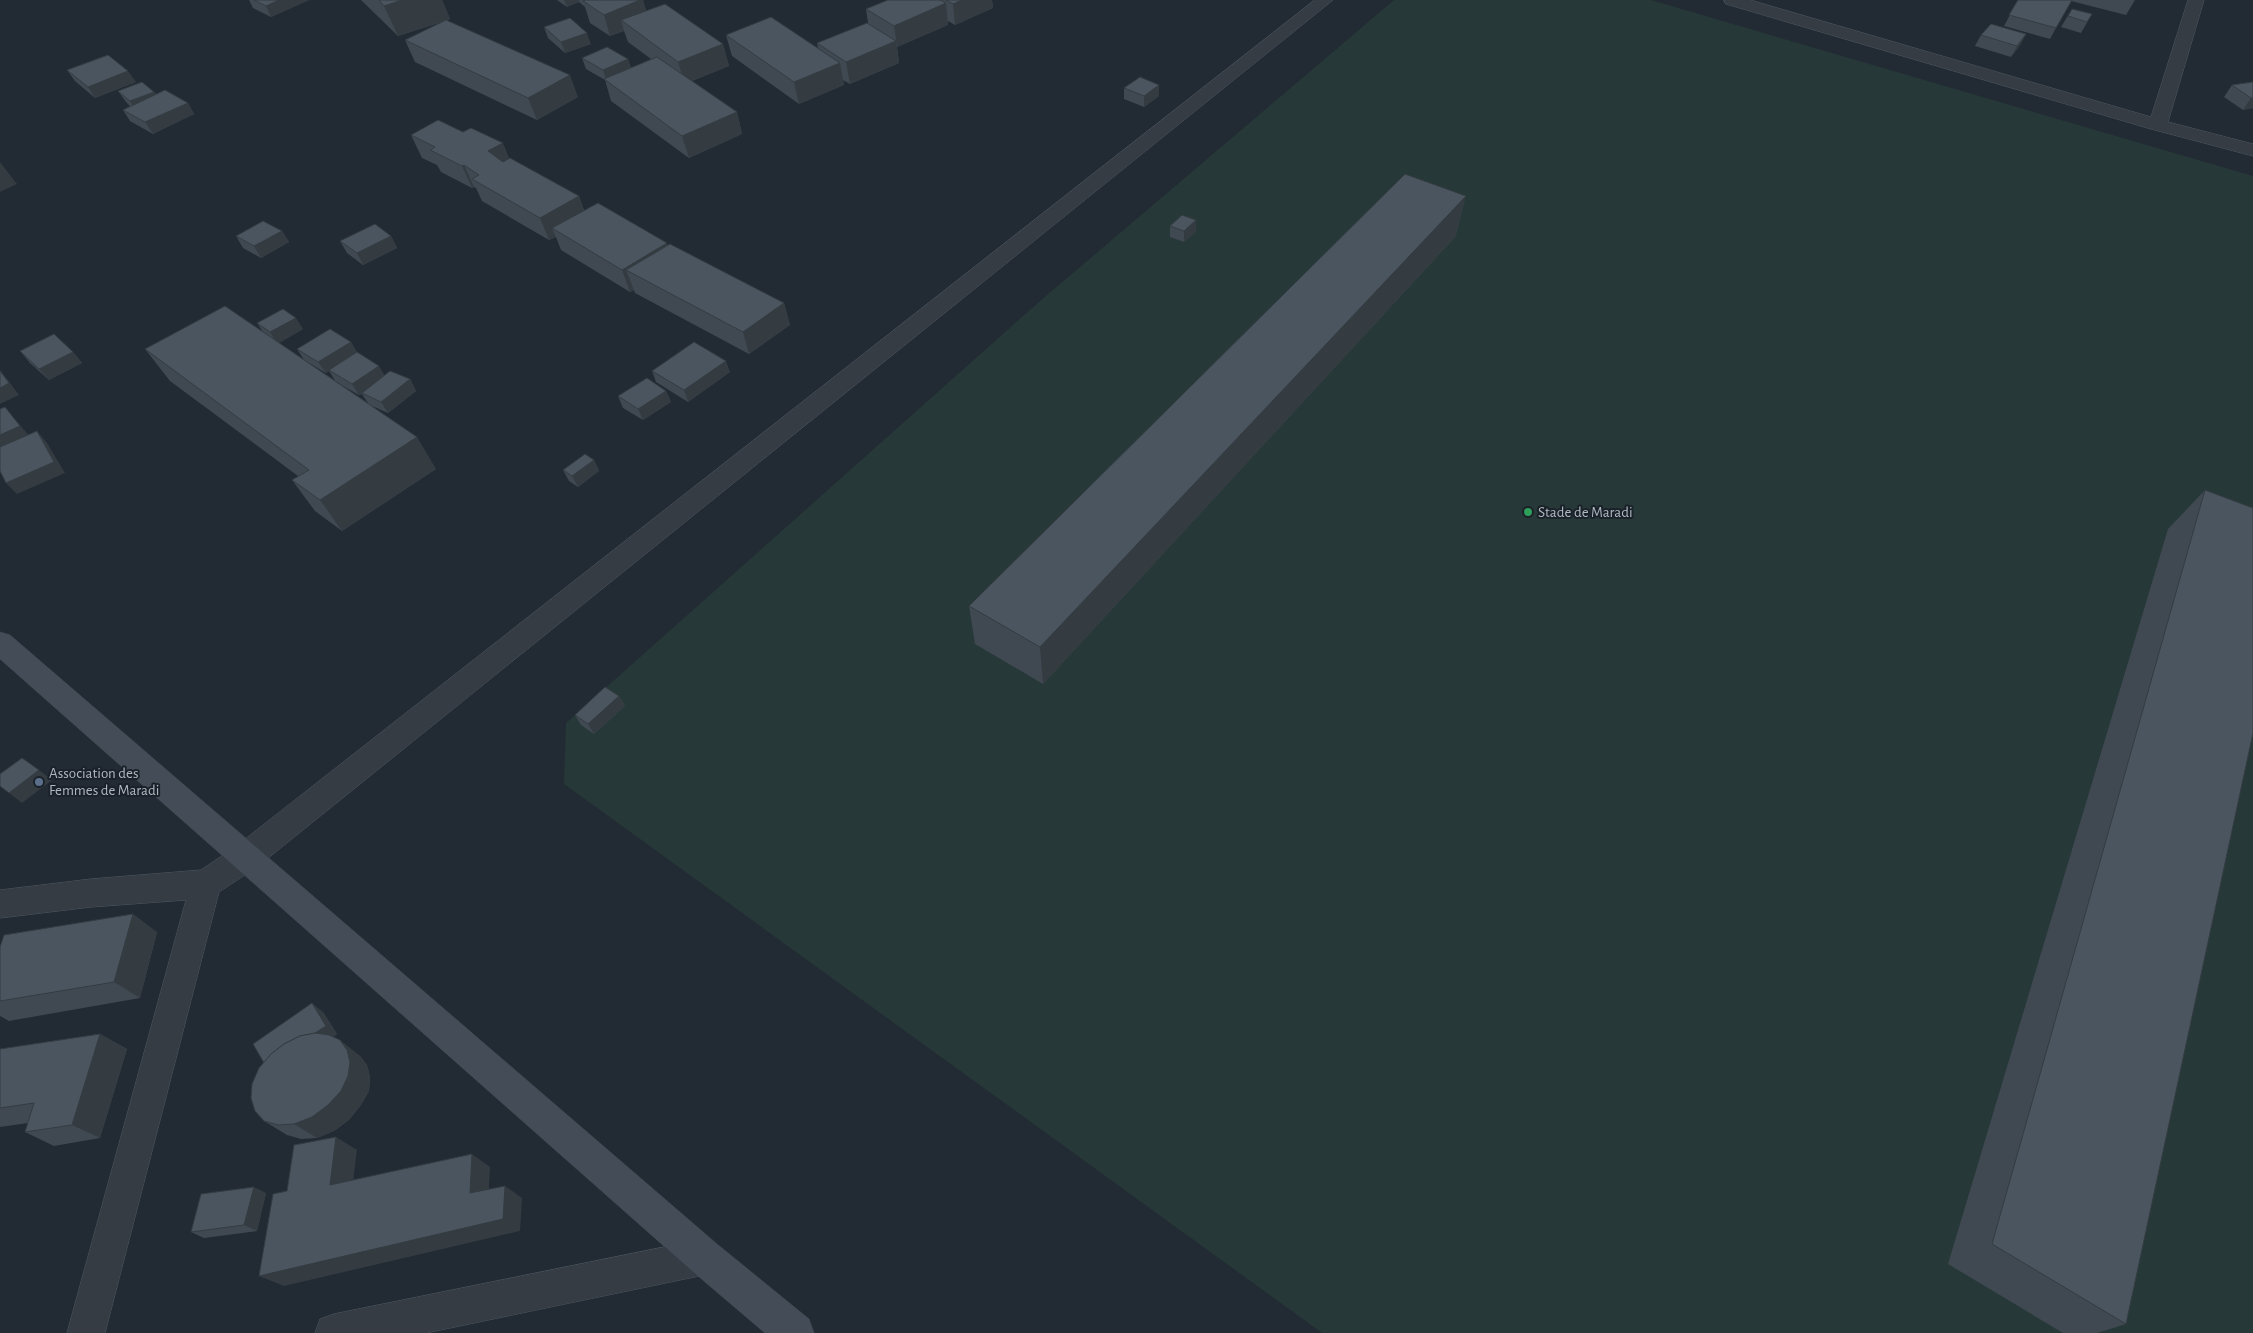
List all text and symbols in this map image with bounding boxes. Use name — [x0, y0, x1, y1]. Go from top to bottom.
place label: Stade de Maradi — [1538, 505, 1633, 520]
marker: Stade de Maradi — [1522, 506, 1534, 518]
place label: Association des Femmes de Maradi — [49, 766, 159, 798]
marker: Association des Femmes de Maradi — [33, 776, 45, 788]

